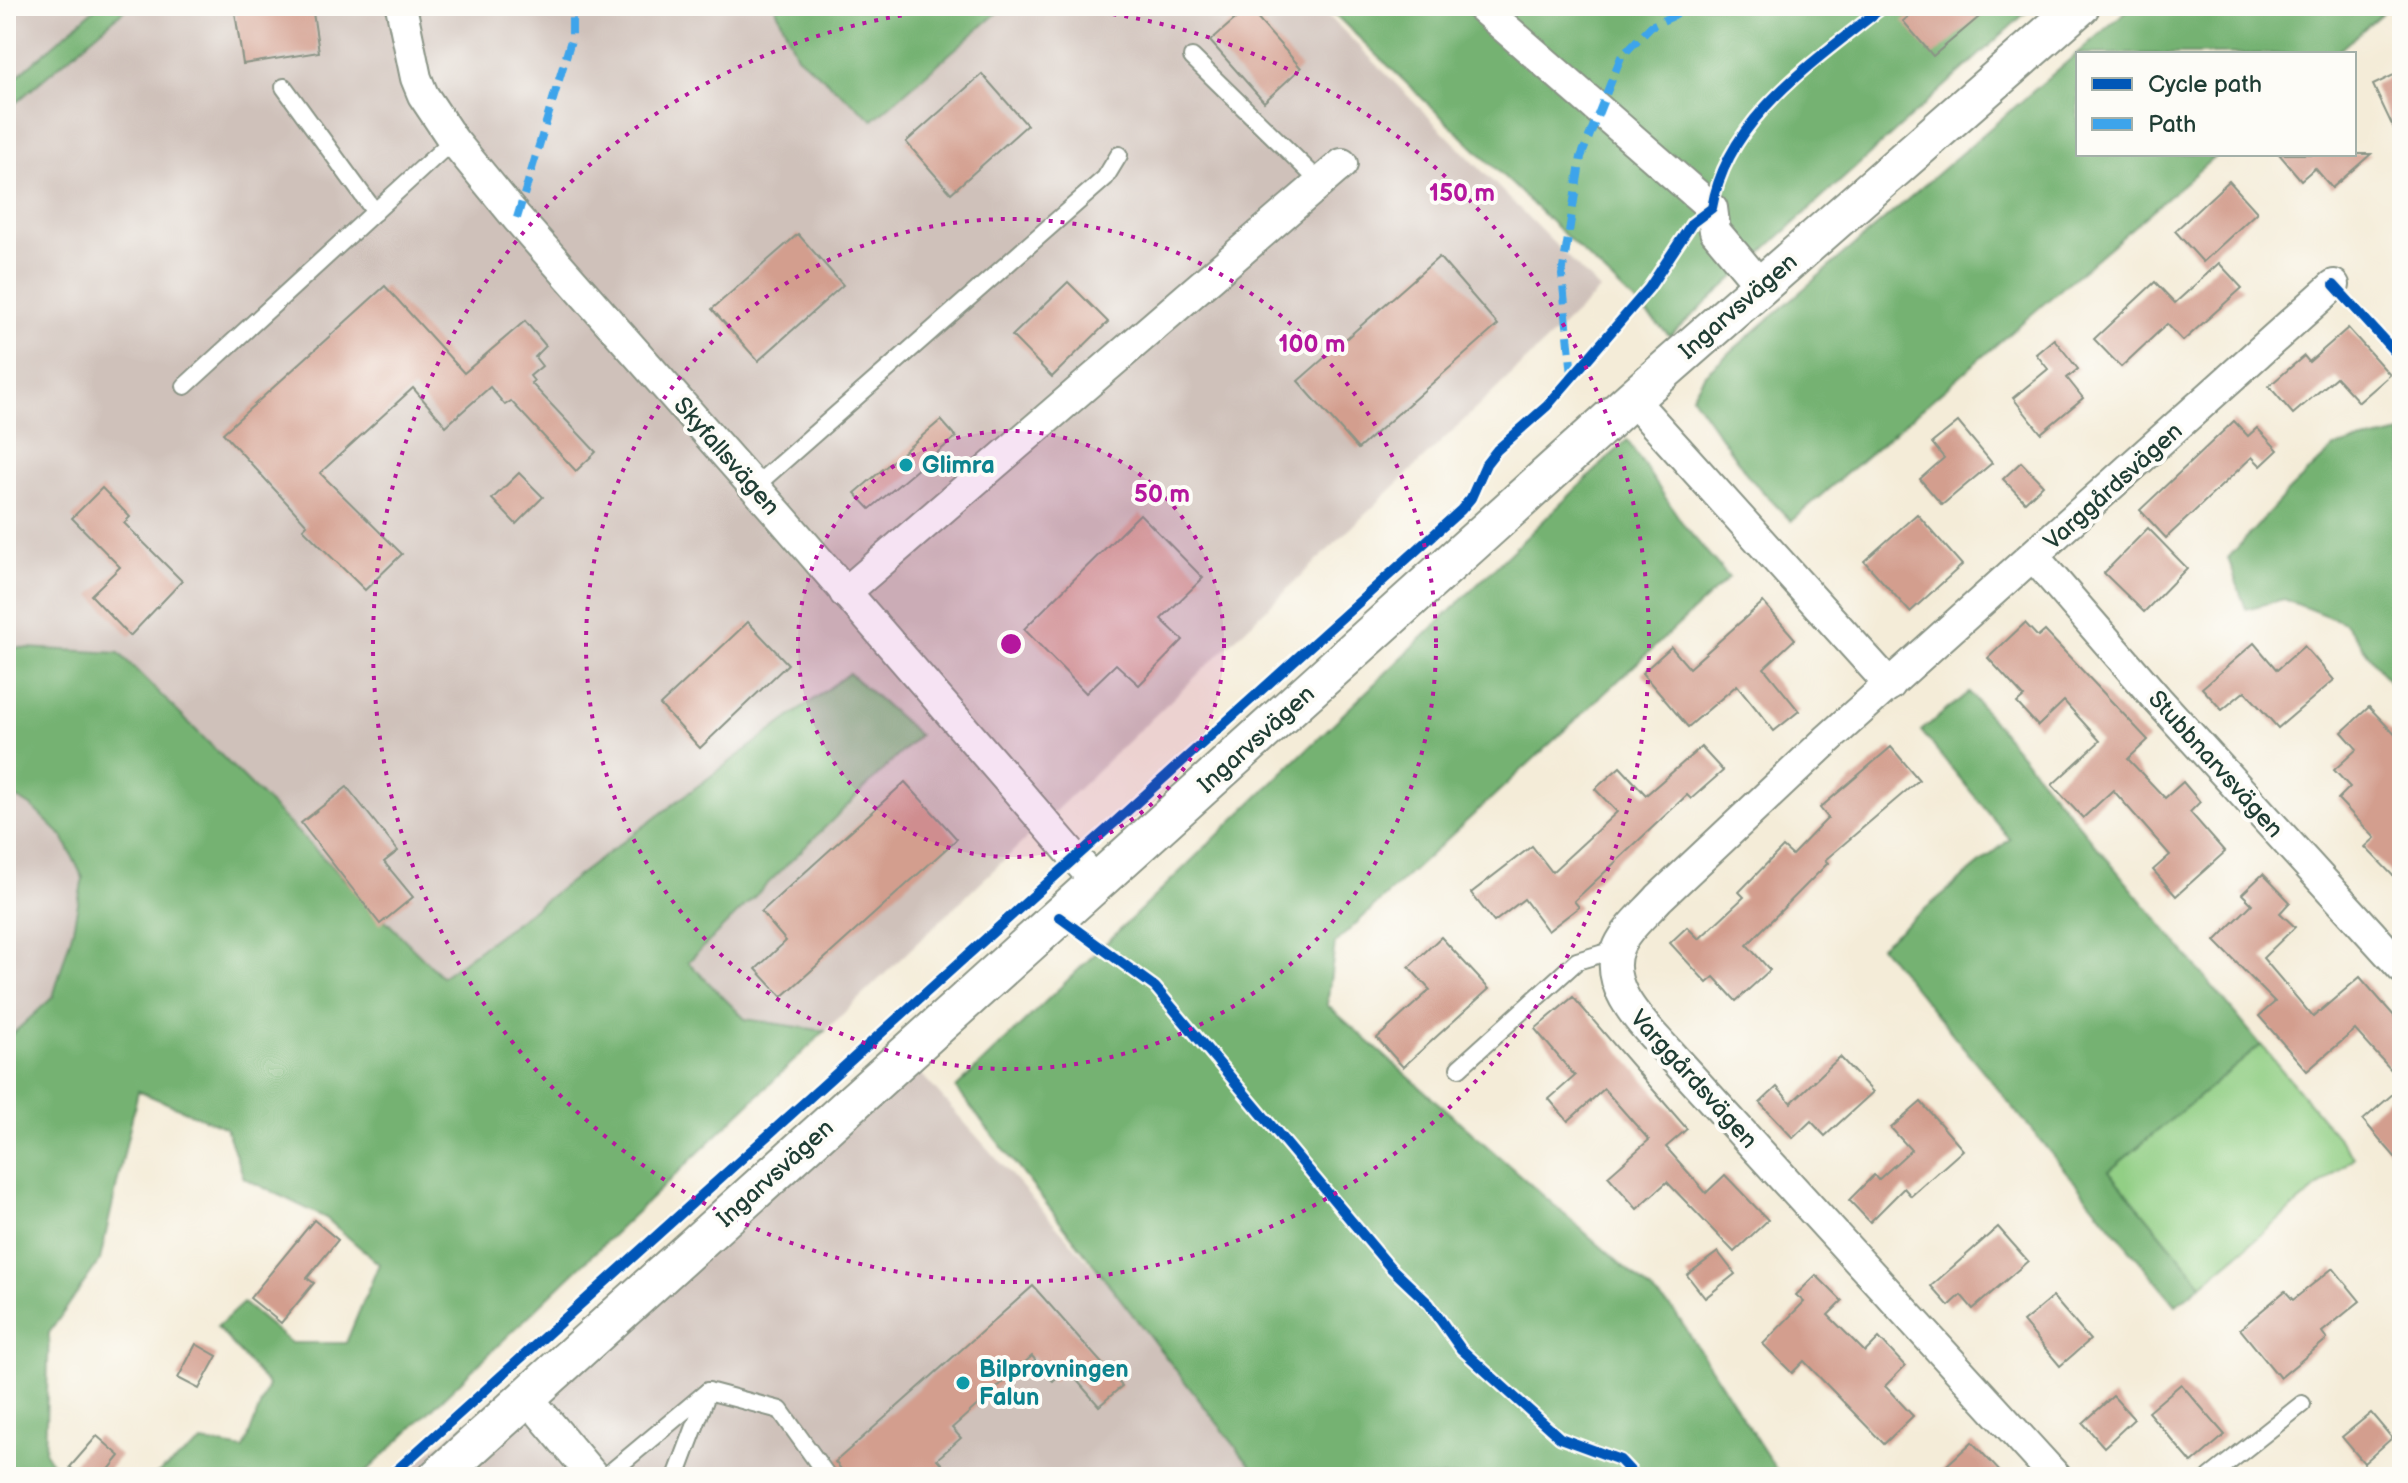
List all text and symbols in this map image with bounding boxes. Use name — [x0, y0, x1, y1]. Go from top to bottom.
legend — [2076, 52, 2356, 156]
text: Cycle path — [2148, 70, 2262, 99]
text: Path — [2148, 110, 2196, 139]
text: 150 m — [1429, 179, 1495, 208]
street label: Ingarvsvägen — [1673, 247, 1803, 366]
text: 100 m — [1279, 330, 1345, 359]
street label: Skyfallsvägen — [668, 391, 786, 521]
street label: Varggårdsvägen — [2038, 417, 2189, 556]
place label: Glimra — [922, 451, 995, 480]
marker: Glimra — [897, 456, 915, 474]
text: 50 m — [1134, 480, 1190, 509]
centre of rings — [997, 630, 1025, 658]
street label: Ingarvsvägen — [1192, 679, 1321, 799]
street label: Stubbnarvsvägen — [2142, 685, 2289, 844]
street label: Varggårdsvägen — [1624, 1004, 1763, 1155]
street label: Ingarvsvägen — [711, 1113, 840, 1233]
place label: Bilprovningen Falun — [979, 1355, 1129, 1412]
marker: Bilprovningen Falun — [954, 1374, 972, 1392]

